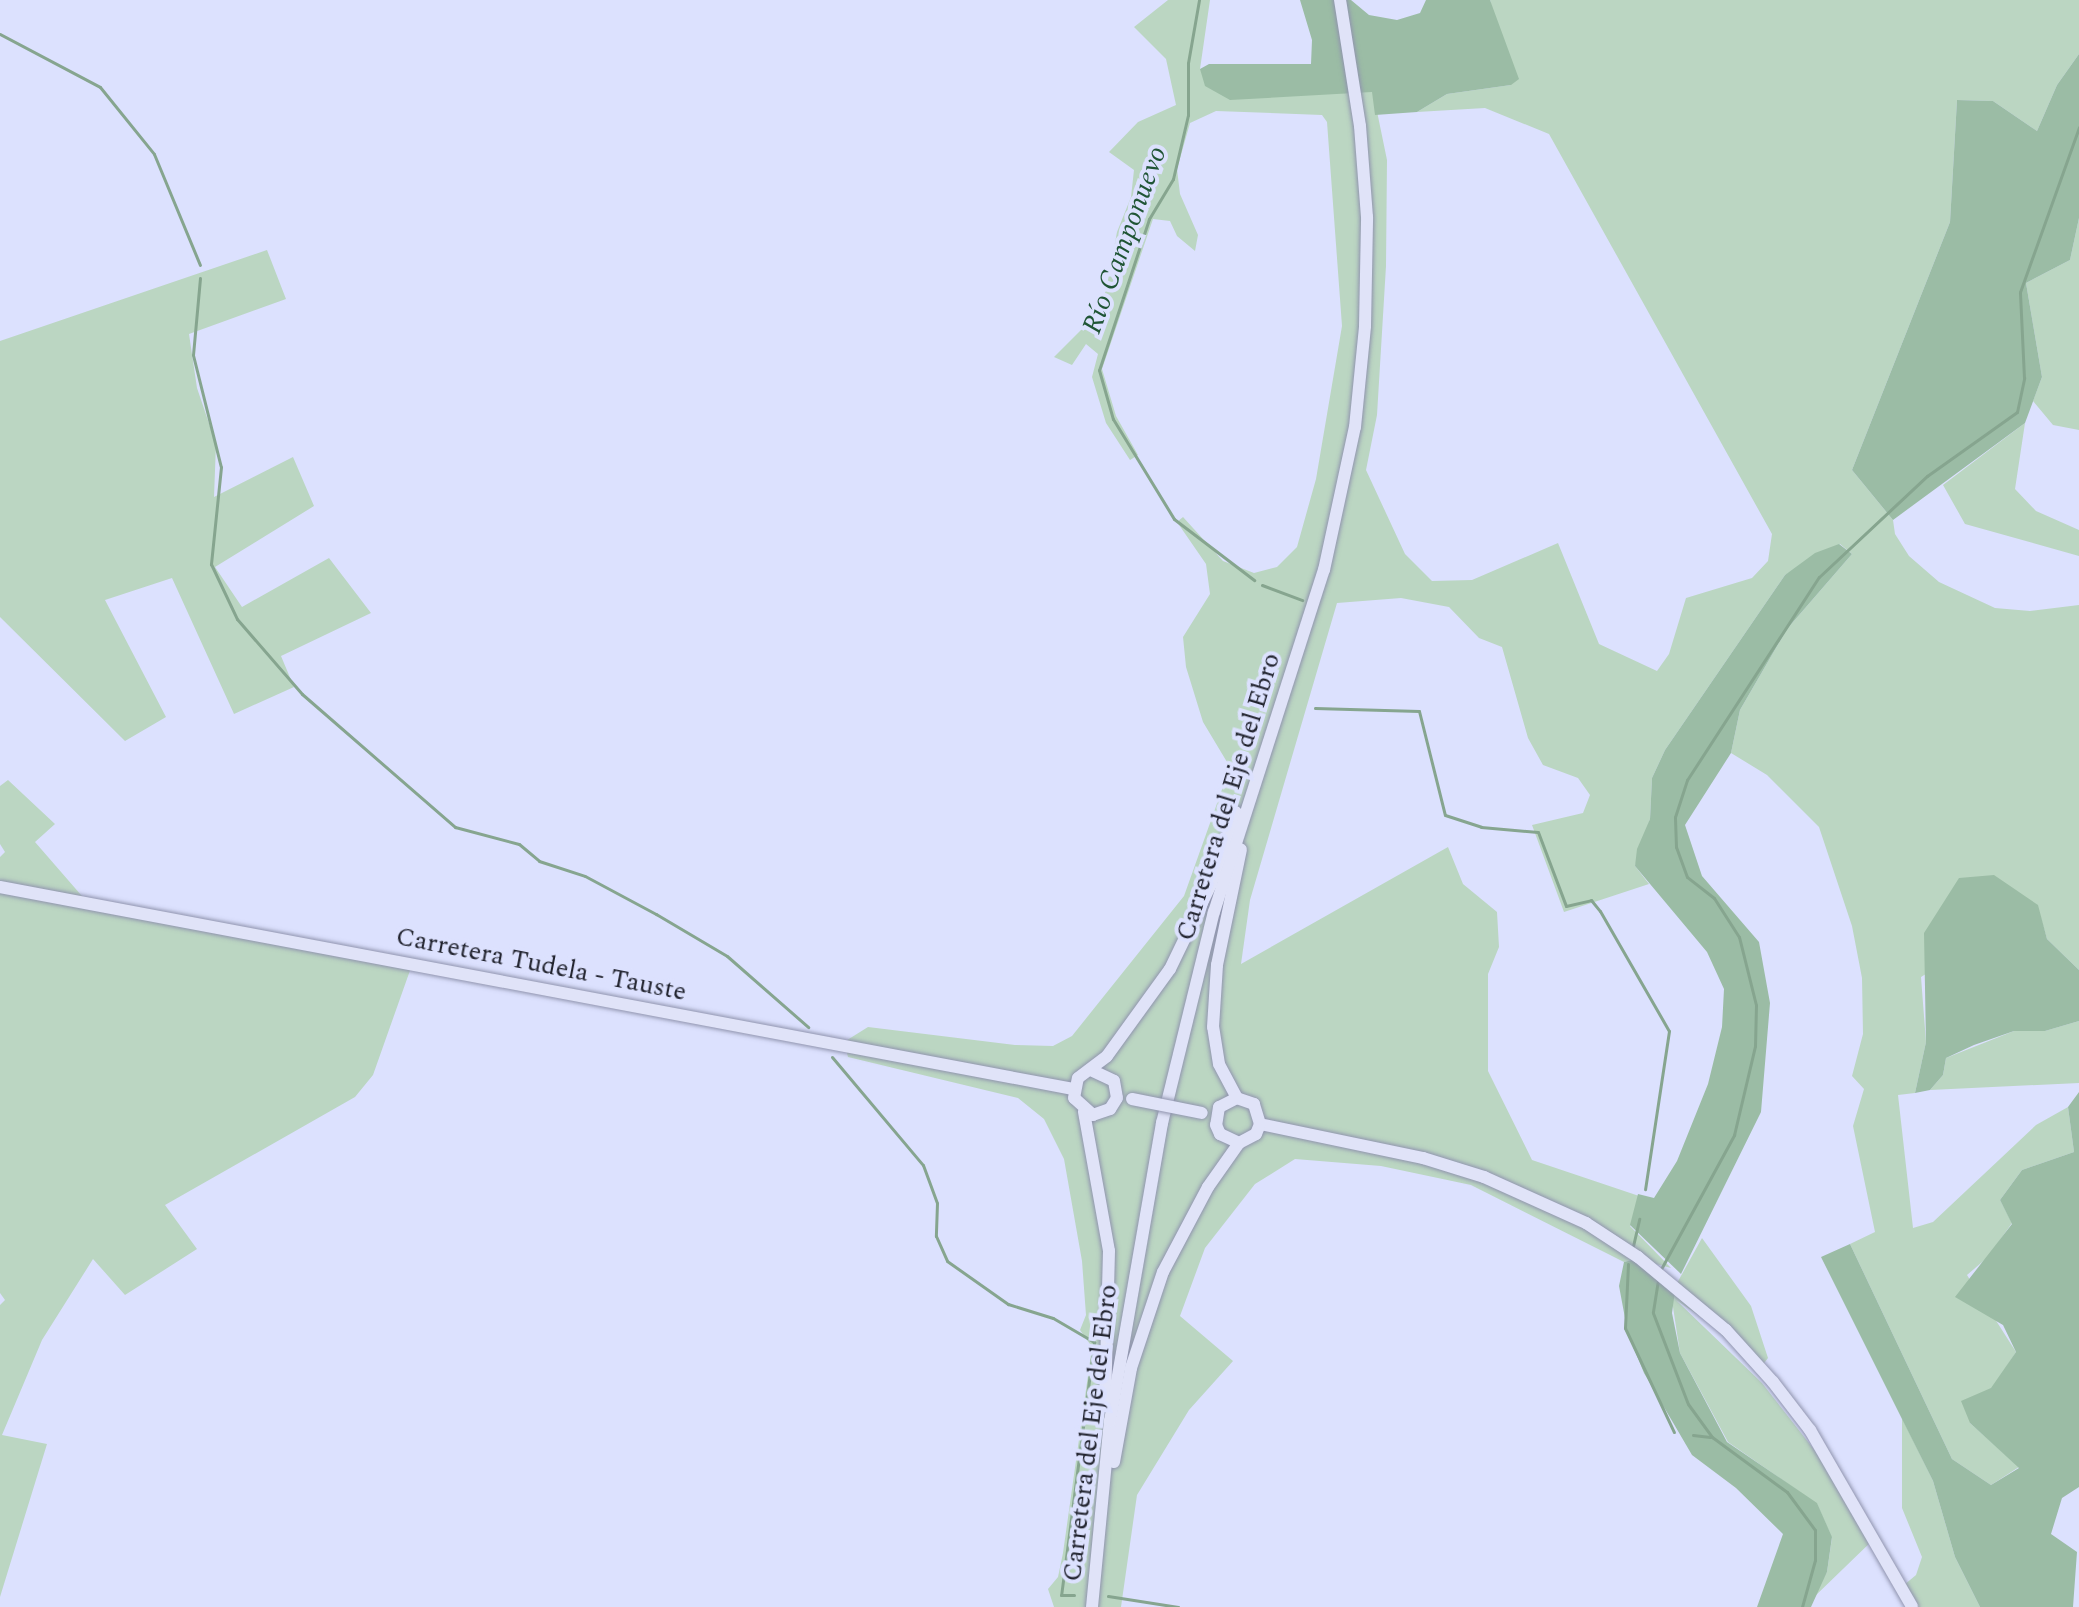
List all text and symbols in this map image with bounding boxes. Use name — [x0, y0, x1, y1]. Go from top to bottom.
water label: Río Camponuevo — [1076, 142, 1174, 338]
street label: Carretera del Eje del Ebro — [1170, 649, 1288, 945]
street label: Carretera Tudela - Tauste — [393, 922, 689, 1008]
street label: Carretera del Eje del Ebro — [1057, 1283, 1125, 1583]

